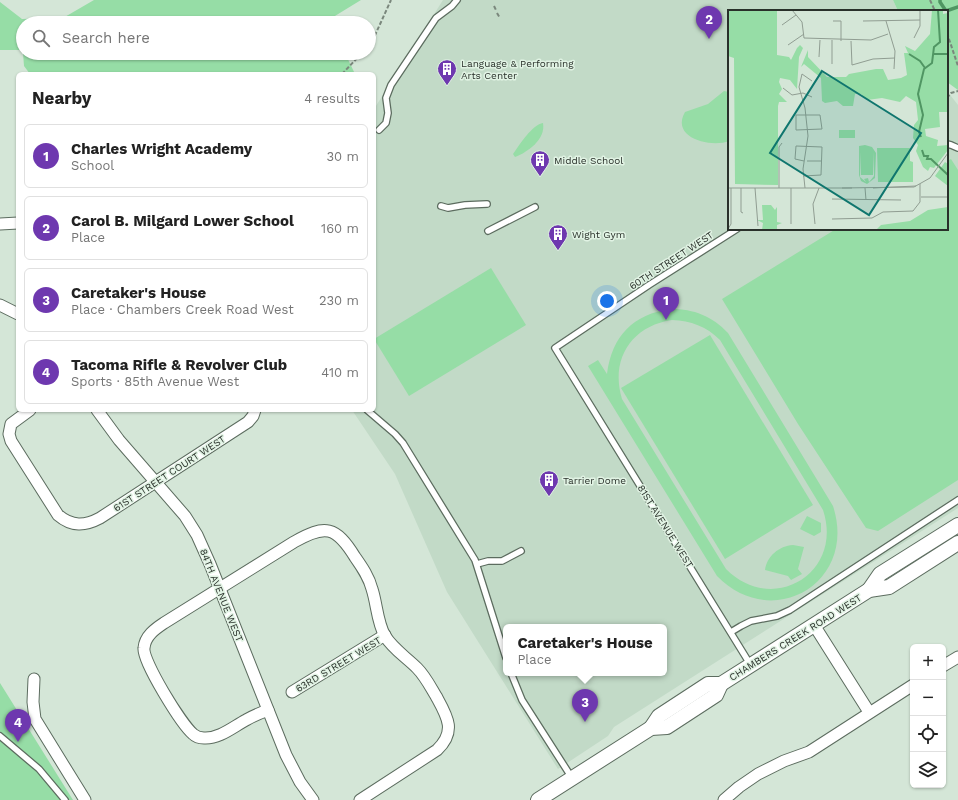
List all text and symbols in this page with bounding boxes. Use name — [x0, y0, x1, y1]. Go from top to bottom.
pin: 2 — [696, 6, 722, 39]
inset map — [728, 10, 948, 230]
search box — [16, 16, 376, 60]
icon: search — [30, 27, 52, 49]
text: Search here — [62, 29, 150, 47]
building icon: Language & Performing Arts Center — [436, 58, 458, 86]
place label: Language & Performing Arts Center — [461, 58, 574, 81]
text: Nearby — [32, 88, 91, 108]
text: 4 results — [304, 91, 360, 106]
text: Charles Wright Academy — [71, 140, 252, 158]
text: 1 — [43, 149, 49, 164]
text: 30 m — [327, 149, 359, 164]
building icon: Middle School — [529, 149, 551, 177]
place label: Middle School — [554, 155, 623, 166]
text: School — [71, 158, 114, 173]
text: Carol B. Milgard Lower School — [71, 212, 294, 230]
text: 2 — [42, 221, 50, 236]
text: 160 m — [321, 221, 359, 236]
building icon: Wight Gym — [547, 223, 569, 251]
place label: Wight Gym — [572, 229, 625, 240]
street label: 60TH STREET WEST — [627, 229, 715, 292]
text: Place — [71, 230, 105, 245]
text: Caretaker's House — [71, 284, 206, 302]
pin: 1 — [653, 287, 679, 320]
your location — [597, 291, 617, 311]
text: 3 — [42, 293, 50, 308]
text: 230 m — [319, 293, 359, 308]
text: Place · Chambers Creek Road West — [71, 302, 294, 317]
text: Tacoma Rifle & Revolver Club — [71, 356, 287, 374]
text: 4 — [42, 365, 50, 380]
text: 410 m — [321, 365, 359, 380]
text: Sports · 85th Avenue West — [71, 374, 239, 389]
street label: 61ST STREET COURT WEST — [111, 433, 227, 514]
building icon: Tarrier Dome — [538, 469, 560, 497]
place label: Tarrier Dome — [563, 475, 626, 486]
street label: 81ST AVENUE WEST — [635, 483, 696, 570]
street label: 84TH AVENUE WEST — [198, 547, 245, 643]
street label: CHAMBERS CREEK ROAD WEST — [727, 592, 863, 683]
popup — [503, 624, 667, 676]
text: Caretaker's House — [517, 634, 653, 652]
street label: 63RD STREET WEST — [293, 635, 383, 694]
map controls — [910, 644, 946, 788]
button: + — [910, 644, 946, 680]
text: Place — [517, 652, 551, 667]
button: − — [910, 680, 946, 716]
pin: 3 — [572, 689, 598, 722]
pin: 4 — [5, 709, 31, 742]
button: locate — [910, 716, 946, 752]
button: layers — [910, 752, 946, 788]

